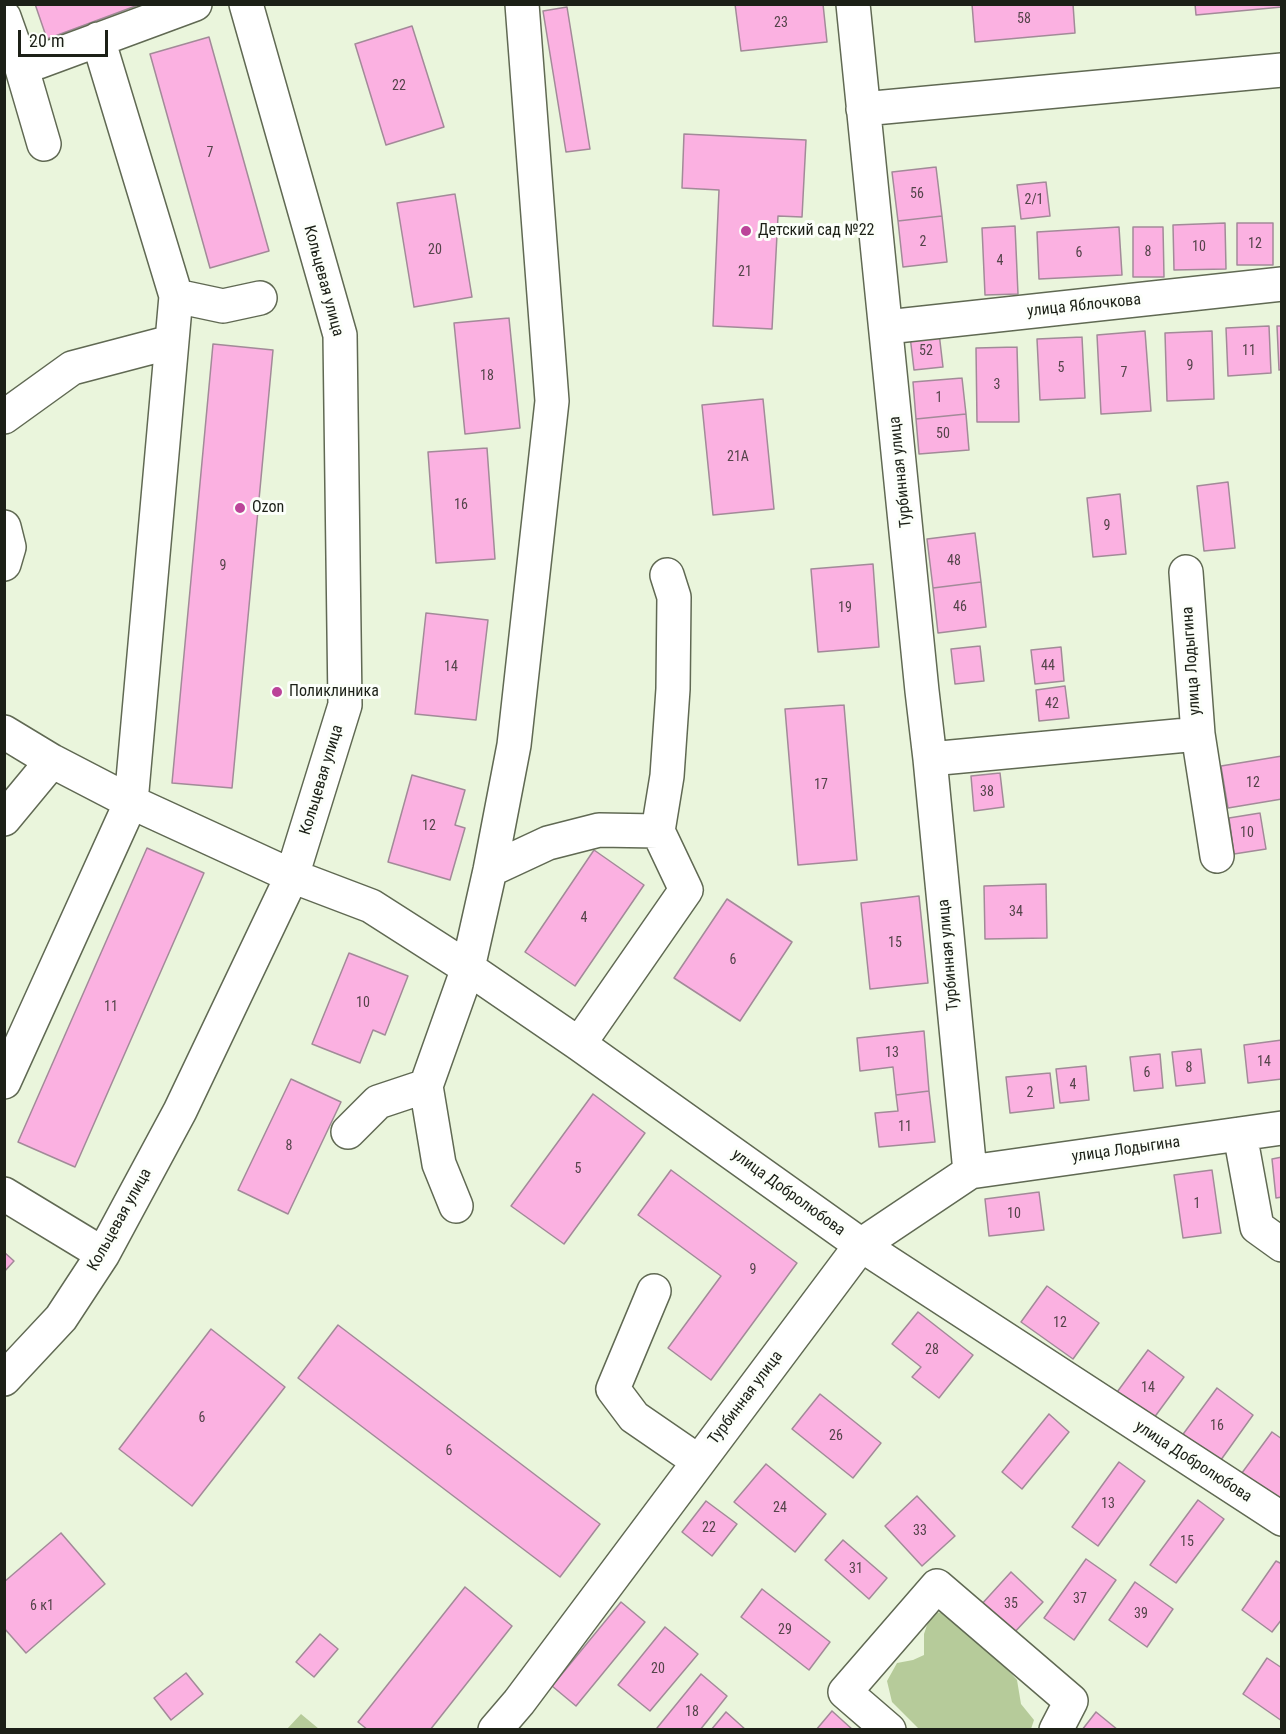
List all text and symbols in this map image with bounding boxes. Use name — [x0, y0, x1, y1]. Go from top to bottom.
house number: 58 — [1017, 11, 1031, 27]
house number: 23 — [774, 15, 788, 31]
scale bar — [21, 18, 111, 56]
text: 20 m — [29, 30, 64, 51]
house number: 22 — [392, 78, 406, 94]
house number: 7 — [207, 145, 213, 161]
house number: 56 — [910, 186, 924, 202]
house number: 2/1 — [1024, 192, 1044, 208]
place label: Детский сад №22 — [758, 221, 874, 241]
street label: Кольцевая улица — [299, 223, 347, 339]
marker: Детский сад №22 — [739, 224, 753, 238]
house number: 2 — [920, 234, 926, 250]
house number: 12 — [1248, 236, 1262, 252]
house number: 10 — [1192, 239, 1206, 255]
house number: 20 — [428, 242, 442, 258]
house number: 8 — [1145, 244, 1151, 260]
house number: 6 — [1076, 245, 1082, 261]
house number: 4 — [997, 253, 1003, 269]
house number: 21 — [738, 264, 752, 280]
street label: улица Яблочкова — [1026, 290, 1142, 322]
house number: 52 — [919, 343, 933, 359]
house number: 11 — [1242, 343, 1256, 359]
house number: 9 — [1187, 358, 1193, 374]
house number: 5 — [1058, 360, 1064, 376]
house number: 7 — [1121, 365, 1127, 381]
house number: 18 — [480, 368, 494, 384]
house number: 3 — [994, 377, 1000, 393]
house number: 1 — [936, 390, 942, 406]
street label: Турбинная улица — [886, 415, 916, 529]
house number: 50 — [936, 426, 950, 442]
house number: 21А — [727, 449, 749, 465]
house number: 16 — [454, 497, 468, 513]
place label: Ozon — [252, 498, 284, 518]
marker: Ozon — [233, 501, 247, 515]
house number: 9 — [1104, 518, 1110, 534]
house number: 48 — [947, 553, 961, 569]
house number: 9 — [220, 558, 226, 574]
house number: 46 — [953, 599, 967, 615]
house number: 19 — [838, 600, 852, 616]
street label: улица Лодыгина — [1179, 606, 1205, 716]
house number: 44 — [1041, 658, 1055, 674]
house number: 14 — [444, 659, 458, 675]
place label: Поликлиника — [289, 682, 379, 702]
marker: Поликлиника — [270, 685, 284, 699]
house number: 42 — [1045, 696, 1059, 712]
street label: Кольцевая улица — [296, 723, 348, 837]
house number: 12 — [1246, 775, 1260, 791]
house number: 17 — [814, 777, 828, 793]
house number: 38 — [980, 784, 994, 800]
house number: 12 — [422, 818, 436, 834]
house number: 10 — [1240, 825, 1254, 841]
street label: Турбинная улица — [935, 898, 963, 1012]
house number: 34 — [1009, 904, 1023, 920]
house number: 4 — [581, 910, 587, 926]
house number: 15 — [888, 935, 902, 951]
house number: 6 — [730, 952, 736, 968]
house number: 10 — [356, 995, 370, 1011]
house number: 11 — [104, 999, 118, 1015]
house number: 13 — [885, 1045, 899, 1061]
house number: 14 — [1257, 1054, 1271, 1070]
house number: 8 — [1186, 1060, 1192, 1076]
house number: 6 — [1144, 1065, 1150, 1081]
house number: 4 — [1070, 1077, 1076, 1093]
house number: 2 — [1027, 1085, 1033, 1101]
house number: 11 — [898, 1119, 912, 1135]
street label: улица Лодыгина — [1071, 1133, 1181, 1167]
house number: 8 — [286, 1138, 292, 1154]
street label: улица Добролюбова — [728, 1145, 848, 1241]
house number: 5 — [575, 1161, 581, 1177]
street label: Кольцевая улица — [84, 1165, 156, 1275]
house number: 1 — [1194, 1196, 1200, 1212]
house number: 10 — [1007, 1206, 1021, 1222]
house number: 9 — [750, 1262, 756, 1278]
house number: 12 — [1053, 1315, 1067, 1331]
house number: 28 — [925, 1342, 939, 1358]
street label: Турбинная улица — [705, 1347, 787, 1449]
house number: 14 — [1141, 1380, 1155, 1396]
house number: 6 — [199, 1410, 205, 1426]
street label: улица Добролюбова — [1131, 1417, 1255, 1507]
house number: 16 — [1210, 1418, 1224, 1434]
house number: 26 — [829, 1428, 843, 1444]
house number: 6 — [446, 1443, 452, 1459]
house number: 13 — [1101, 1496, 1115, 1512]
house number: 24 — [773, 1500, 787, 1516]
house number: 22 — [702, 1520, 716, 1536]
house number: 33 — [913, 1523, 927, 1539]
house number: 15 — [1180, 1534, 1194, 1550]
house number: 31 — [849, 1561, 863, 1577]
house number: 37 — [1073, 1591, 1087, 1607]
house number: 35 — [1004, 1596, 1018, 1612]
house number: 6 к1 — [30, 1598, 54, 1614]
house number: 39 — [1134, 1606, 1148, 1622]
house number: 29 — [778, 1622, 792, 1638]
house number: 20 — [651, 1661, 665, 1677]
house number: 18 — [685, 1704, 699, 1720]

